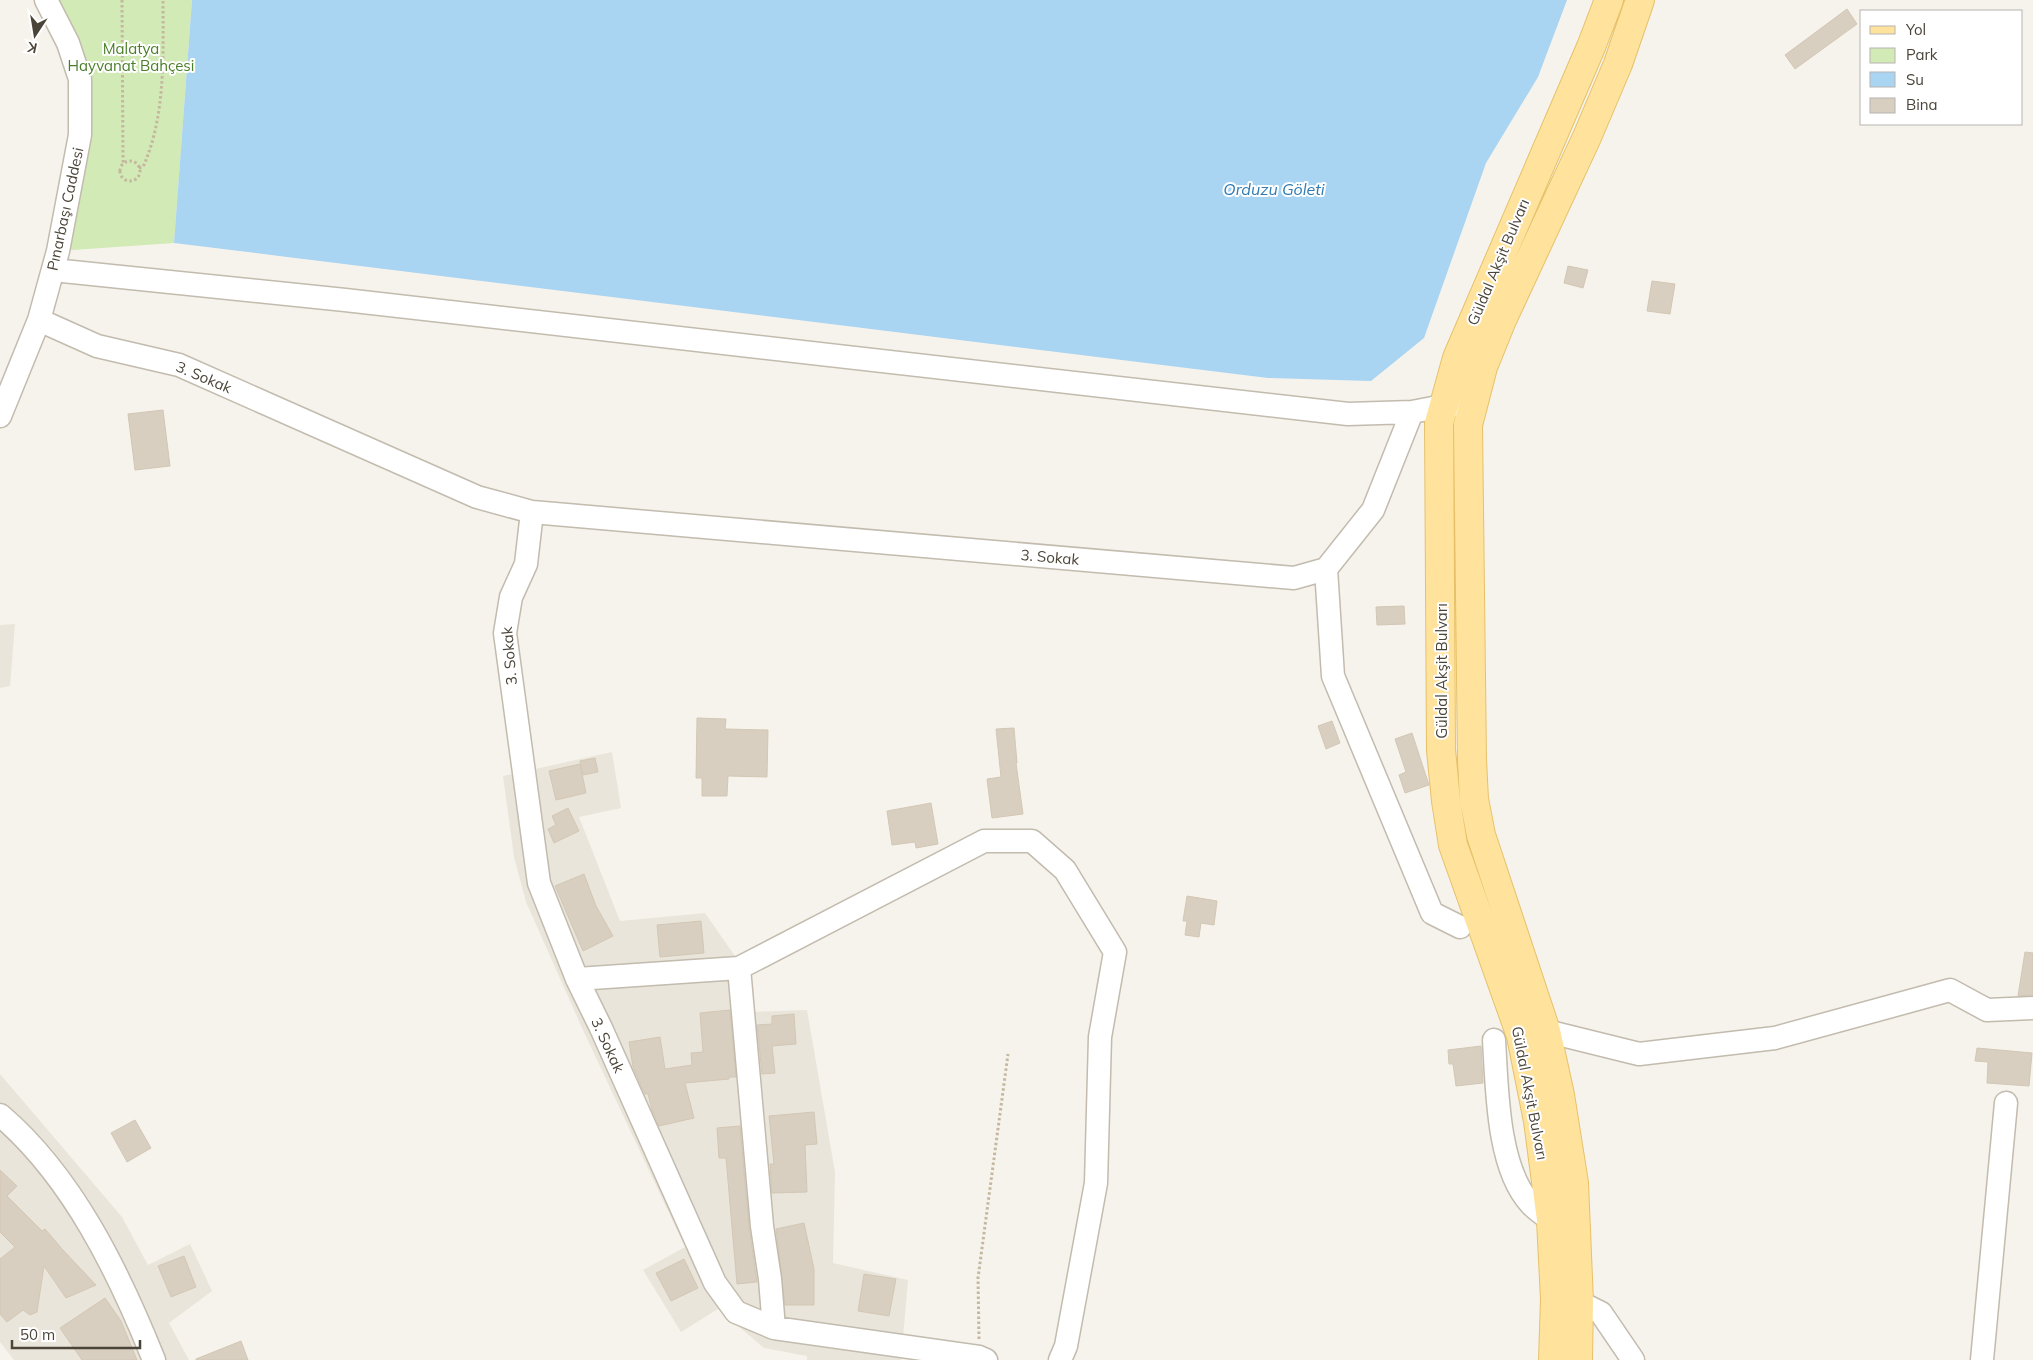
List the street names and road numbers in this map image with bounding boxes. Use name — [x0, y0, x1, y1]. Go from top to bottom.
street label: Pınarbaşı Caddesi — [43, 146, 87, 272]
street label: Güldal Akşit Bulvarı — [1463, 196, 1533, 328]
street label: 3. Sokak — [173, 357, 235, 397]
street label: 3. Sokak — [1020, 545, 1080, 569]
street label: Güldal Akşit Bulvarı — [1432, 603, 1451, 739]
street label: 3. Sokak — [497, 626, 521, 686]
street label: 3. Sokak — [587, 1014, 629, 1076]
street label: Güldal Akşit Bulvarı — [1508, 1025, 1552, 1161]

